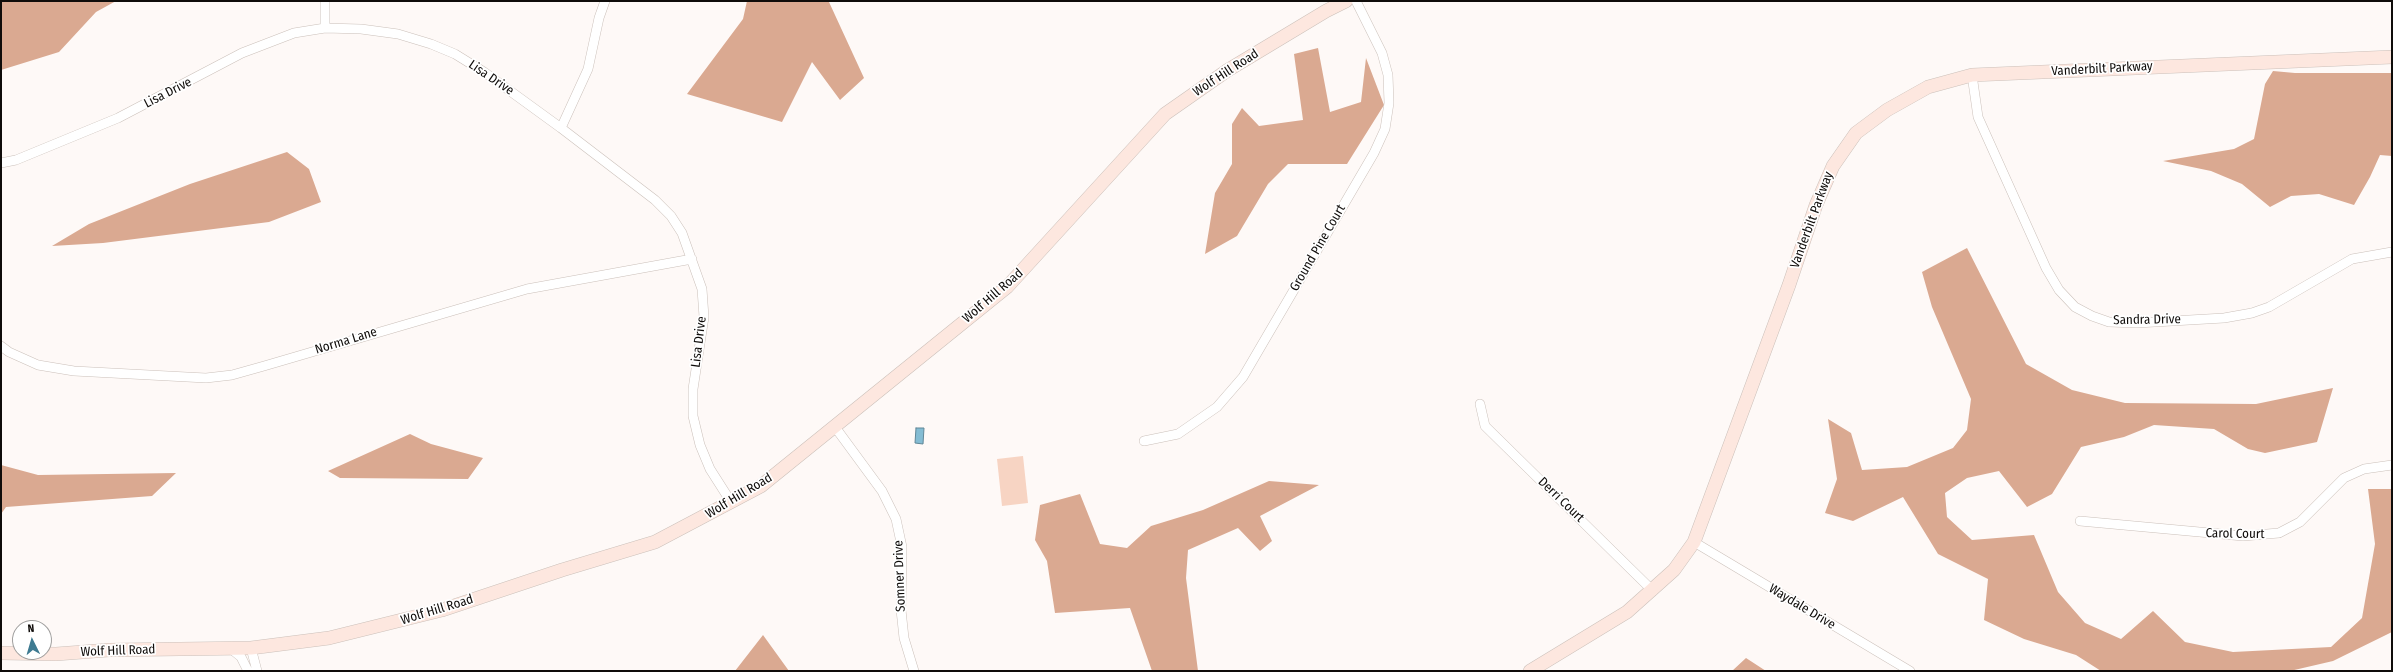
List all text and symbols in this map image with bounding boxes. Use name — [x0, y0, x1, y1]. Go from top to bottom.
street label: Wolf Hill Road — [1190, 46, 1262, 100]
street label: Lisa Drive — [465, 57, 517, 99]
street label: Vanderbilt Parkway — [2051, 59, 2153, 79]
street label: Lisa Drive — [142, 74, 194, 112]
street label: Vanderbilt Parkway — [1787, 170, 1837, 270]
street label: Ground Pine Court — [1287, 202, 1349, 294]
street label: Wolf Hill Road — [960, 266, 1026, 326]
street label: Sandra Drive — [2113, 312, 2181, 328]
street label: Lisa Drive — [688, 316, 710, 368]
street label: Norma Lane — [313, 324, 379, 358]
street label: Wolf Hill Road — [703, 470, 775, 522]
street label: Derri Court — [1535, 474, 1587, 526]
street label: Carol Court — [2205, 526, 2265, 542]
street label: Somner Drive — [891, 540, 909, 612]
street label: Waydale Drive — [1766, 581, 1838, 633]
street label: Wolf Hill Road — [399, 592, 475, 628]
north arrow — [12, 620, 52, 660]
text: N — [27, 622, 35, 635]
street label: Wolf Hill Road — [80, 642, 156, 660]

